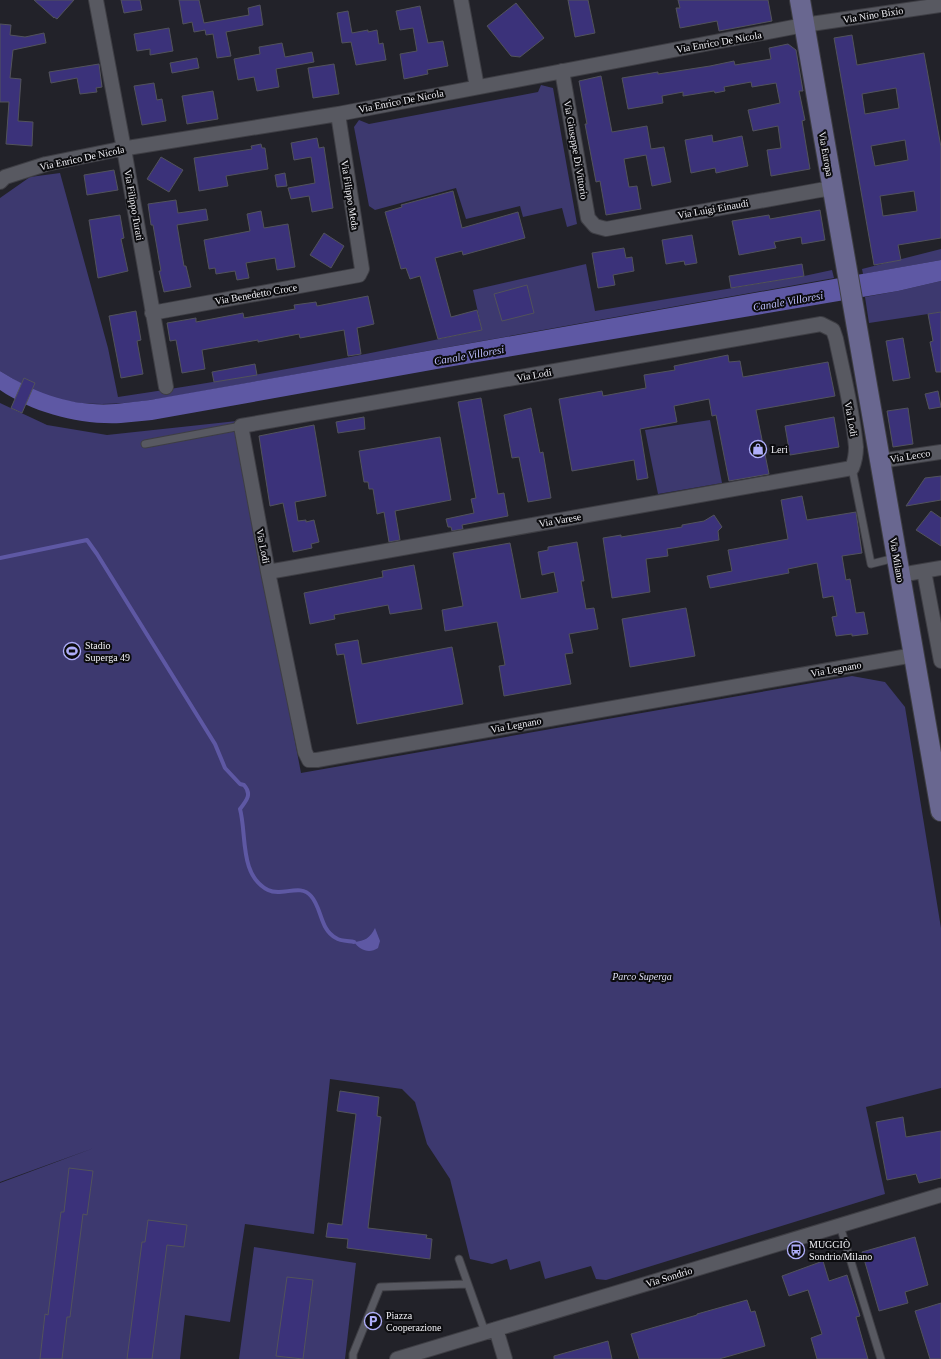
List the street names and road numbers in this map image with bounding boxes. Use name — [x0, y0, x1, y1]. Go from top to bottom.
street label: Via Nino Bixio — [842, 5, 904, 25]
street label: Via Enrico De Nicola — [676, 29, 763, 55]
street label: Via Enrico De Nicola — [358, 87, 445, 115]
street label: Via Giuseppe Di Vittorio — [562, 100, 590, 200]
street label: Via Europa — [817, 131, 835, 178]
street label: Via Enrico De Nicola — [39, 144, 126, 172]
street label: Via Filippo Meda — [339, 159, 361, 231]
street label: Via Filippo Turati — [122, 169, 146, 241]
street label: Via Luigi Einaudi — [677, 197, 749, 221]
street label: Via Benedetto Croce — [214, 281, 298, 307]
street label: Via Lodi — [516, 366, 553, 383]
street label: Via Lodi — [843, 401, 860, 438]
street label: Via Lecco — [889, 447, 931, 465]
street label: Via Varese — [538, 511, 583, 529]
street label: Via Lodi — [254, 528, 272, 565]
street label: Via Milano — [888, 537, 906, 583]
street label: Via Legnano — [810, 659, 862, 679]
street label: Via Legnano — [490, 715, 542, 735]
street label: Via Sondrio — [644, 1265, 694, 1289]

